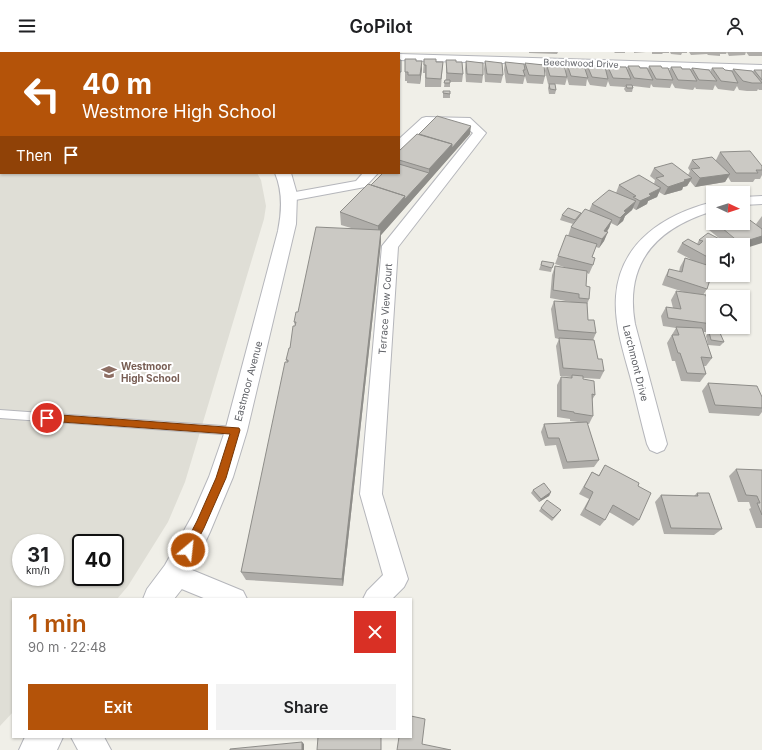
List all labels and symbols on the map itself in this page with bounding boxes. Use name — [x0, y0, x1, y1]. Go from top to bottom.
street label: Beechwood Drive — [543, 56, 619, 70]
north arrow — [706, 186, 750, 230]
street label: Terrace View Court — [376, 262, 394, 355]
street label: Larchmont Drive — [621, 324, 651, 402]
street label: Eastmoor Avenue — [232, 339, 265, 422]
place label: Westmoor High School — [121, 360, 180, 385]
school or university icon: Westmoor High School — [100, 363, 118, 381]
pin — [30, 401, 64, 435]
position arrow — [167, 529, 209, 571]
speed limit sign: 40 — [72, 534, 124, 586]

